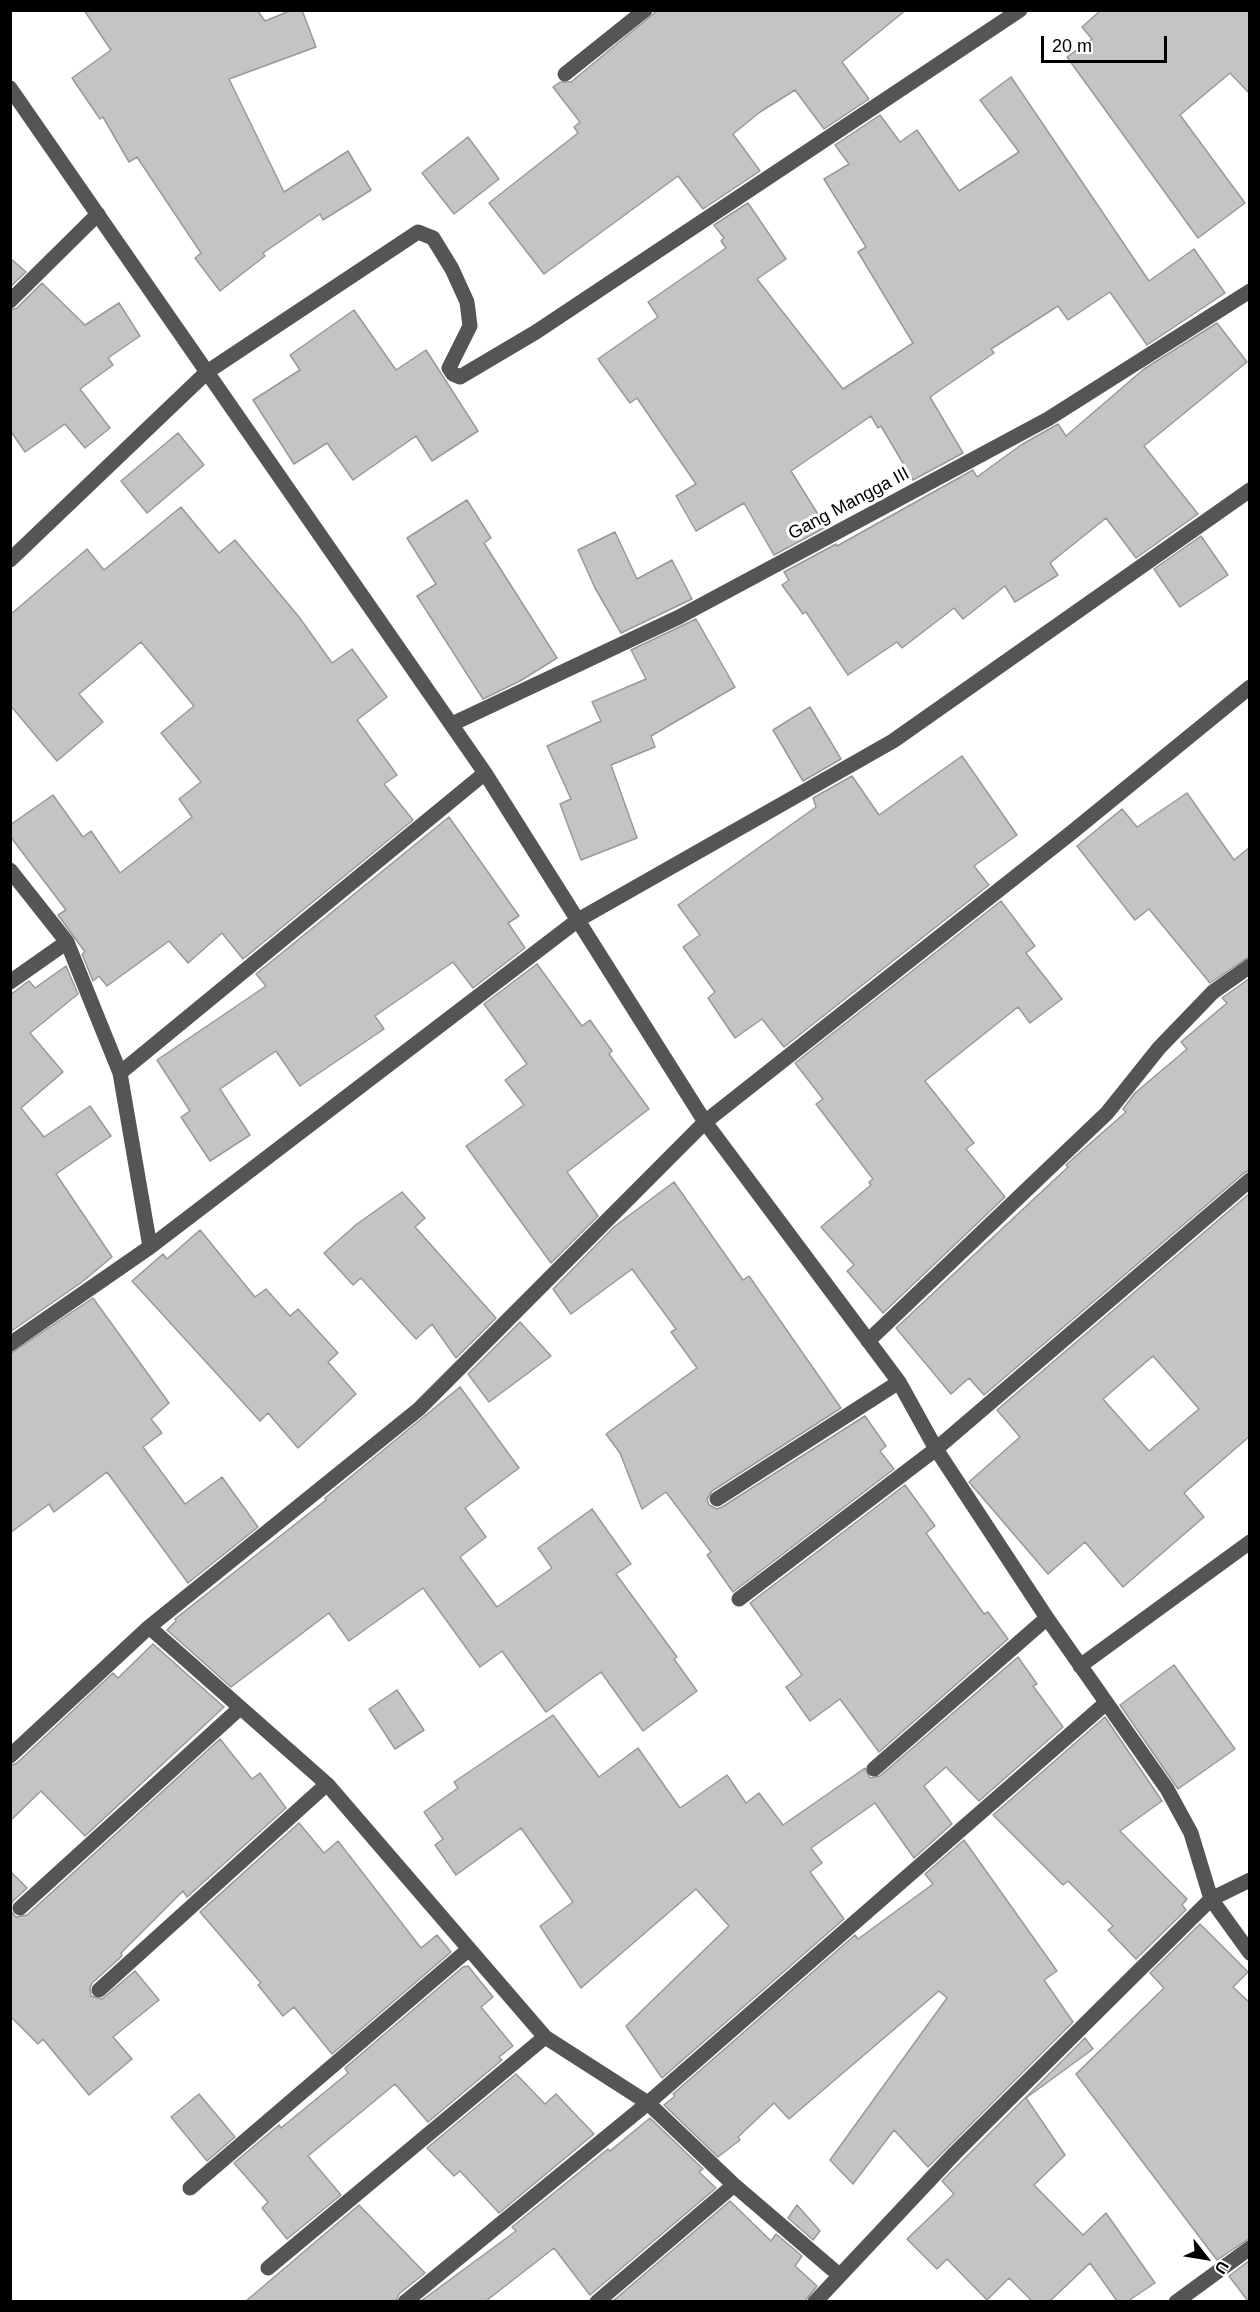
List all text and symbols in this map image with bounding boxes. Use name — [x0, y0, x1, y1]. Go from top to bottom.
scale bar — [1044, 24, 1170, 62]
text: 20 m — [1052, 36, 1092, 56]
street label: Gang Mangga III — [785, 463, 913, 545]
north arrow — [1176, 2228, 1236, 2288]
text: U — [1212, 2258, 1232, 2277]

